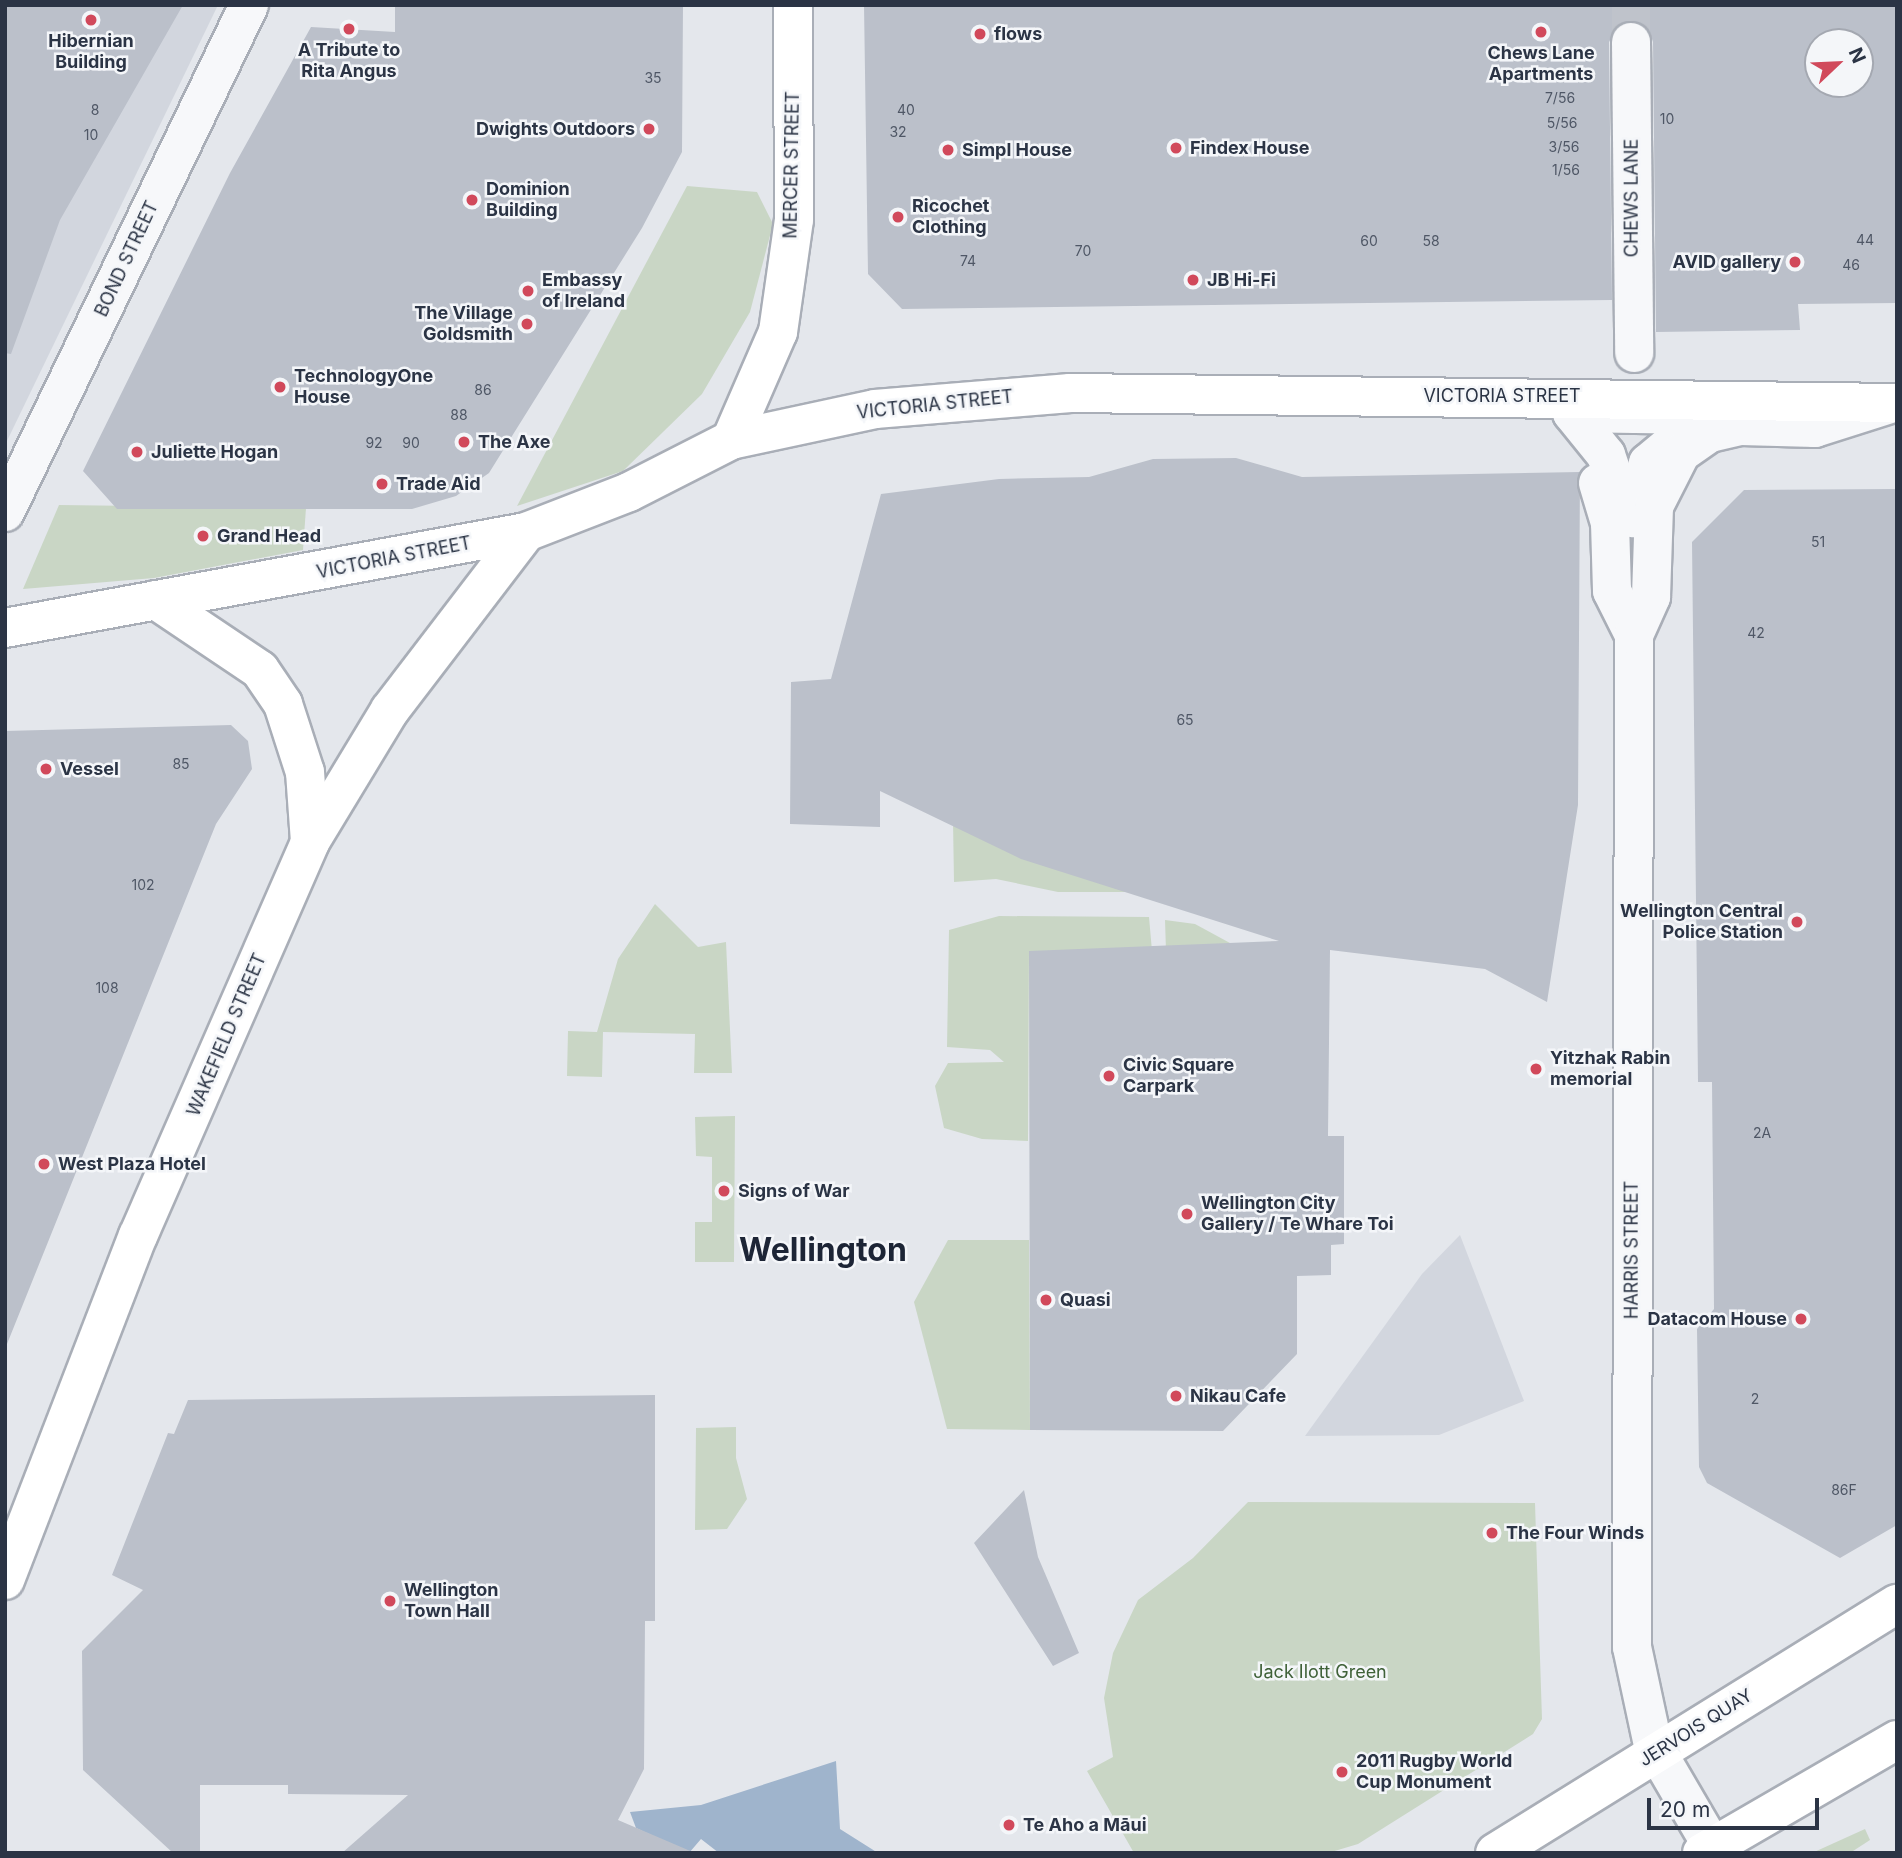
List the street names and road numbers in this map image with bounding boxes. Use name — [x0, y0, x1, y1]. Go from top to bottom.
street label: MERCER STREET — [780, 91, 804, 239]
street label: CHEWS LANE — [1621, 139, 1643, 257]
street label: BOND STREET — [91, 198, 163, 320]
street label: VICTORIA STREET — [1423, 385, 1581, 407]
street label: VICTORIA STREET — [856, 386, 1014, 424]
street label: VICTORIA STREET — [315, 532, 473, 584]
street label: WAKEFIELD STREET — [183, 950, 271, 1120]
street label: HARRIS STREET — [1621, 1181, 1643, 1319]
street label: JERVOIS QUAY — [1635, 1685, 1757, 1771]

